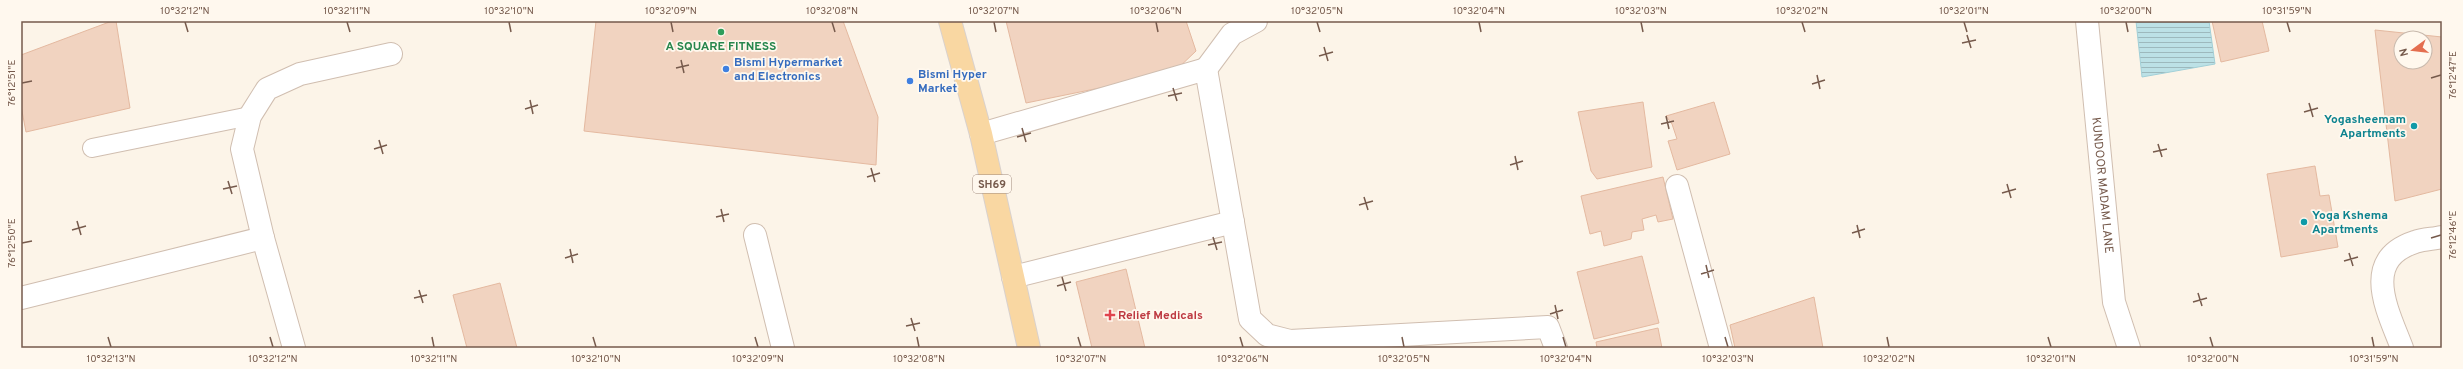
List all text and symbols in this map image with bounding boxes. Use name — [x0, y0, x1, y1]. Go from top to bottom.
text: 10°32'12"N — [160, 5, 210, 18]
text: 10°32'11"N — [324, 5, 370, 18]
text: 10°32'10"N — [484, 5, 534, 18]
text: 10°32'09"N — [645, 5, 697, 18]
text: 10°32'08"N — [806, 5, 858, 18]
text: 10°32'07"N — [969, 5, 1019, 18]
text: 10°32'06"N — [1130, 5, 1182, 18]
text: 10°32'05"N — [1291, 5, 1343, 18]
text: 10°32'04"N — [1453, 5, 1505, 18]
text: 10°32'03"N — [1615, 5, 1667, 18]
text: 10°32'02"N — [1776, 5, 1828, 18]
text: 10°32'01"N — [1939, 5, 1989, 18]
text: 10°32'00"N — [2100, 5, 2152, 18]
text: 10°31'59"N — [2262, 5, 2312, 18]
marker: A SQUARE FITNESS — [716, 27, 726, 37]
north arrow — [2393, 30, 2433, 70]
place label: A SQUARE FITNESS — [666, 39, 776, 55]
text: N — [2397, 47, 2412, 58]
text: 76°12'47"E — [2447, 51, 2460, 99]
place label: Bismi Hypermarket and Electronics — [734, 55, 843, 85]
text: 76°12'51"E — [6, 60, 19, 106]
marker: Bismi Hypermarket and Electronics — [721, 64, 731, 74]
place label: Bismi Hyper Market — [918, 67, 987, 97]
marker: Bismi Hyper Market — [905, 76, 915, 86]
place label: Yogasheemam Apartments — [2324, 112, 2406, 142]
street label: KUNDOOR MADAM LANE — [2087, 117, 2116, 254]
marker: Yogasheemam Apartments — [2409, 121, 2419, 131]
road number: SH69 — [973, 175, 1011, 193]
place label: Yoga Kshema Apartments — [2312, 208, 2388, 238]
text: 76°12'46"E — [2447, 211, 2460, 259]
marker: Yoga Kshema Apartments — [2299, 217, 2309, 227]
text: 76°12'50"E — [6, 218, 19, 268]
place label: Relief Medicals — [1118, 308, 1203, 324]
marker: Relief Medicals — [1105, 310, 1115, 320]
text: 10°32'13"N — [86, 353, 136, 366]
text: 10°32'12"N — [248, 353, 298, 366]
text: 10°32'11"N — [411, 353, 457, 366]
text: 10°32'10"N — [571, 353, 621, 366]
text: 10°32'09"N — [732, 353, 784, 366]
text: 10°32'08"N — [893, 353, 945, 366]
text: 10°32'07"N — [1056, 353, 1106, 366]
text: 10°32'06"N — [1217, 353, 1269, 366]
text: 10°32'05"N — [1378, 353, 1430, 366]
text: 10°32'04"N — [1540, 353, 1592, 366]
text: 10°32'03"N — [1702, 353, 1754, 366]
text: 10°32'02"N — [1863, 353, 1915, 366]
text: 10°32'01"N — [2026, 353, 2076, 366]
text: 10°32'00"N — [2187, 353, 2239, 366]
text: 10°31'59"N — [2349, 353, 2399, 366]

